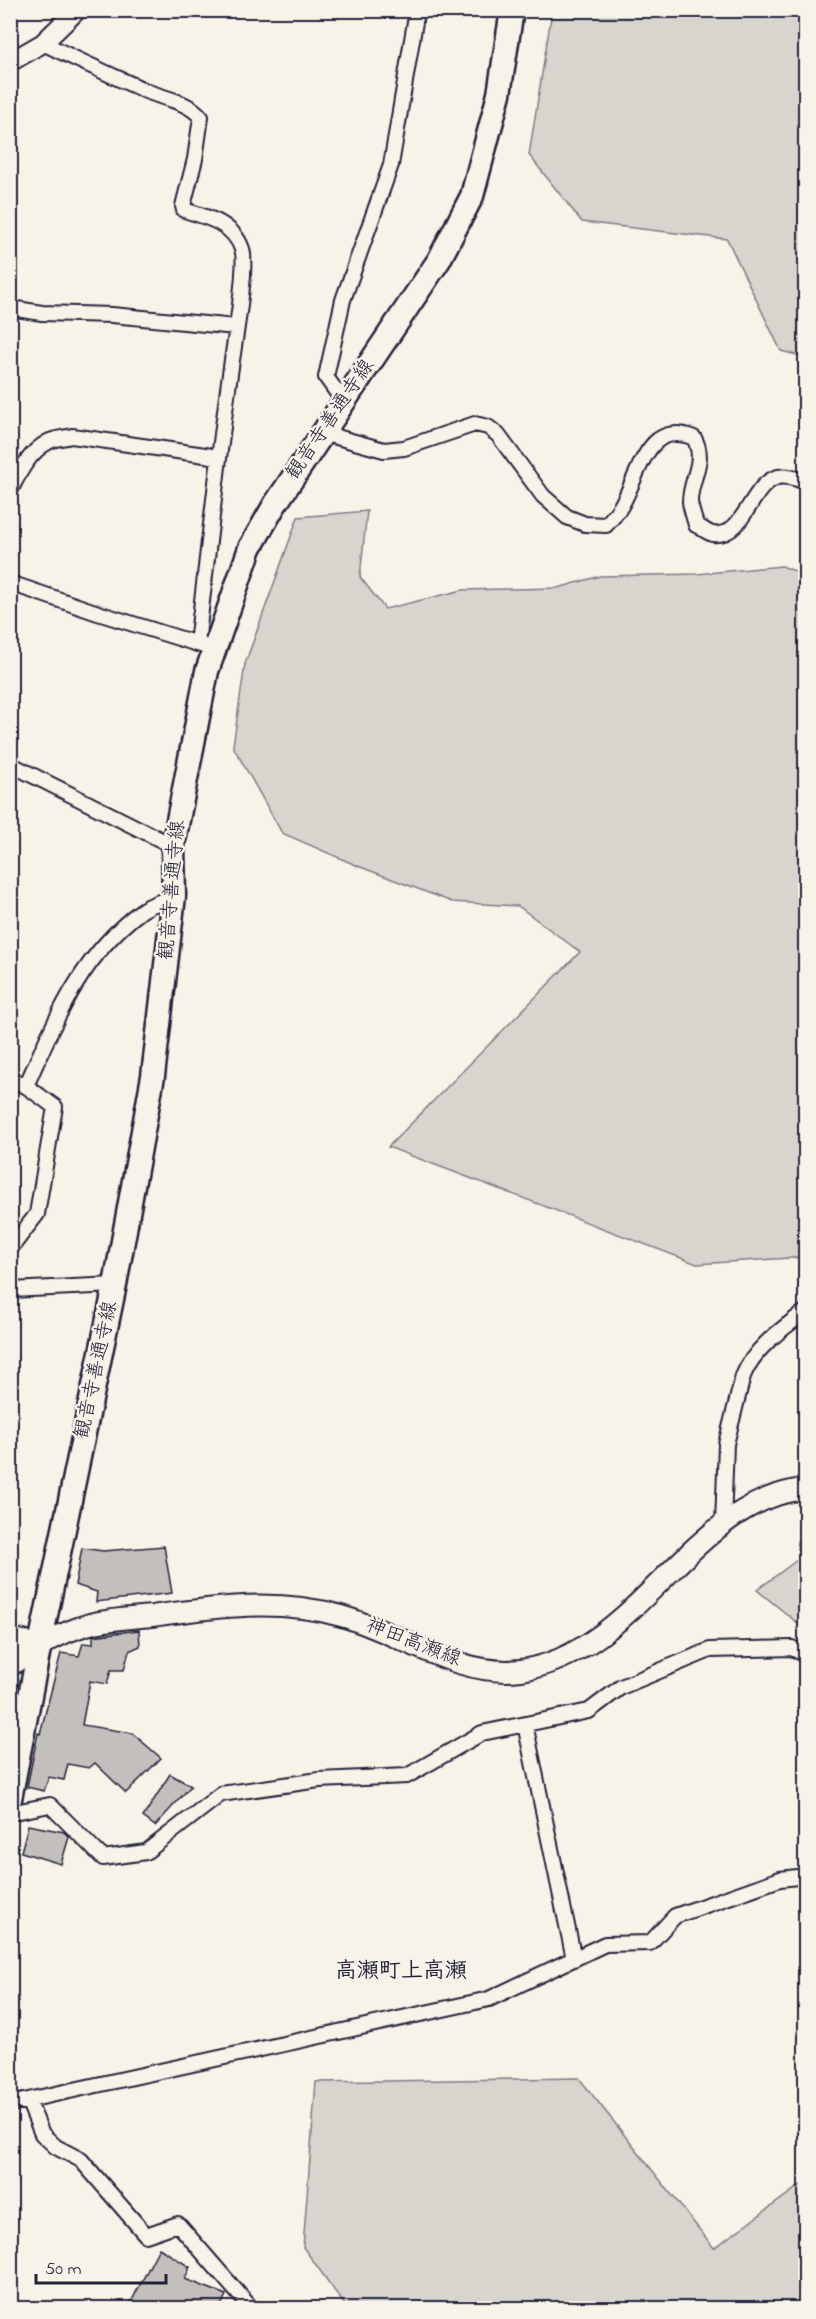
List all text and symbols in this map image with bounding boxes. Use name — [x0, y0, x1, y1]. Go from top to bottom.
street label: 観音寺善通寺線 — [280, 354, 382, 486]
street label: 観音寺善通寺線 — [152, 819, 194, 961]
street label: 観音寺善通寺線 — [68, 1299, 126, 1441]
street label: 神田高瀬線 — [361, 1612, 465, 1674]
district label: 高瀬町上高瀬 — [335, 1956, 467, 1988]
scale bar — [36, 2247, 166, 2285]
text: 50 m — [45, 2257, 82, 2283]

